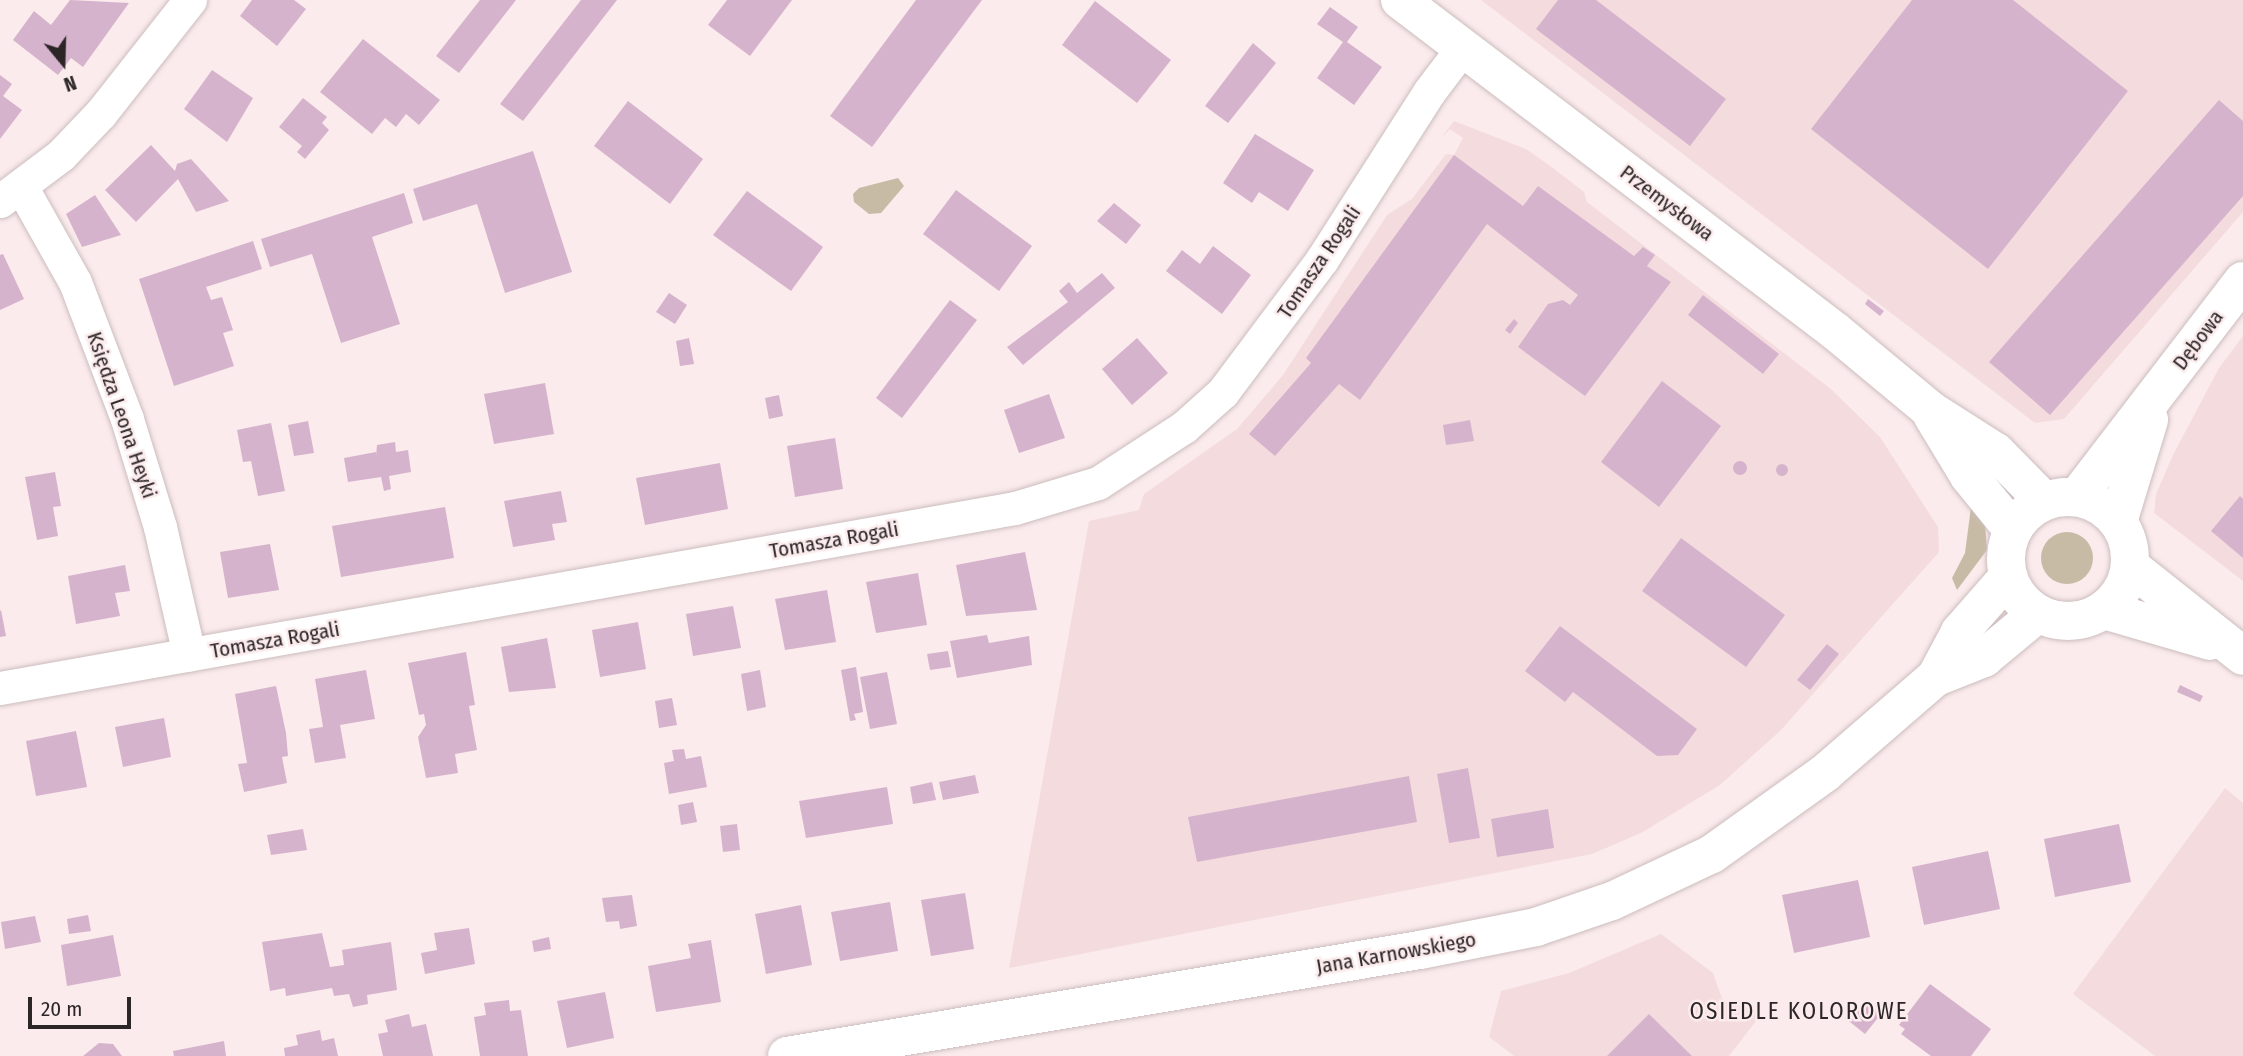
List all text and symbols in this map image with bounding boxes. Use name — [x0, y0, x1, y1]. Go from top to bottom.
north arrow — [28, 28, 98, 98]
text: N — [61, 71, 79, 96]
street label: Przemysłowa — [1615, 160, 1719, 246]
street label: Tomasza Rogali — [1272, 201, 1366, 323]
street label: Dębowa — [2167, 305, 2229, 375]
street label: Księdza Leona Heyki — [82, 329, 162, 501]
street label: Tomasza Rogali — [767, 516, 901, 564]
street label: Tomasza Rogali — [208, 616, 342, 664]
street label: Jana Karnowskiego — [1314, 927, 1478, 979]
scale bar — [32, 982, 135, 1026]
text: 20 m — [41, 996, 82, 1022]
district label: OSIEDLE KOLOROWE — [1691, 997, 1907, 1025]

